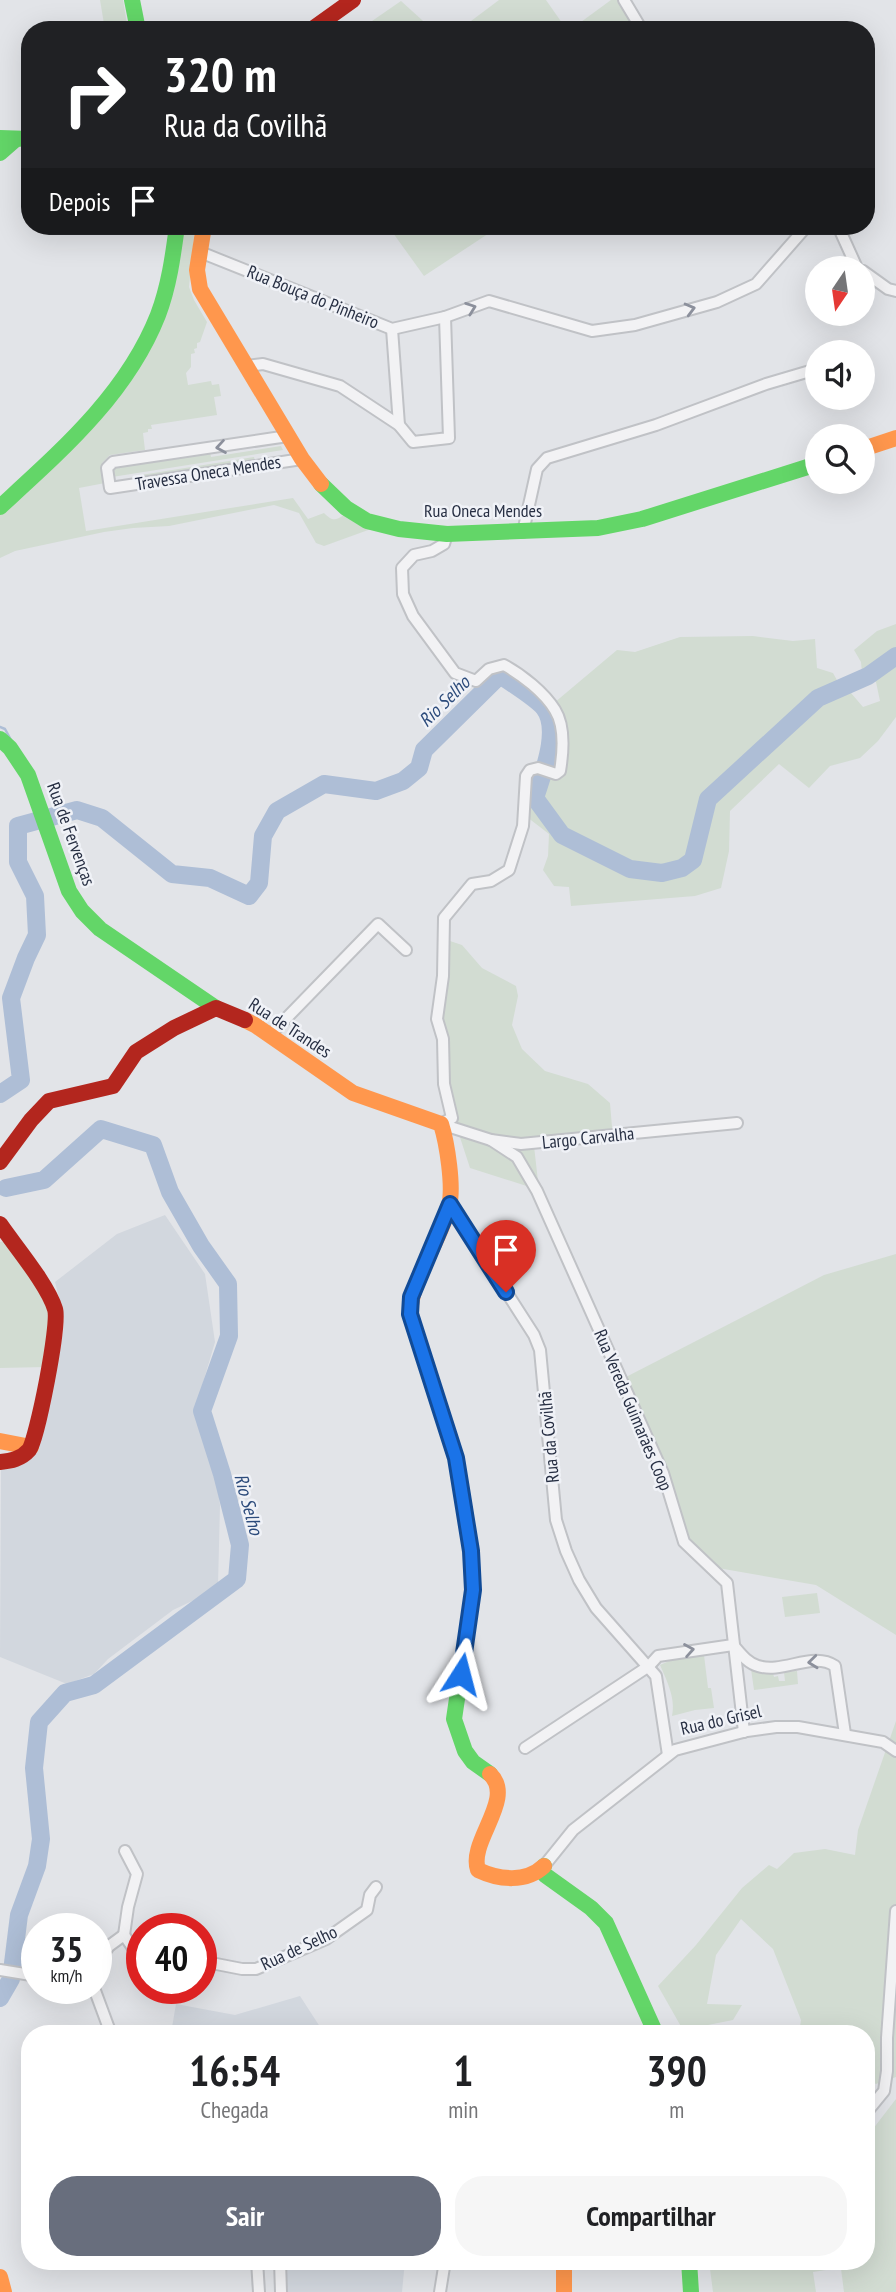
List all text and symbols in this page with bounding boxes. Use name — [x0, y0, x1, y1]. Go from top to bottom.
text: 320 m — [164, 42, 277, 106]
icon: right — [49, 49, 140, 140]
text: Rua da Covilhã — [164, 104, 327, 146]
icon: arrive — [124, 182, 162, 220]
text: Depois — [49, 185, 110, 218]
north arrow — [805, 256, 875, 326]
map controls — [805, 256, 875, 494]
street label: Rua Bouça do Pinheiro — [244, 260, 383, 334]
one-way arrow — [464, 302, 476, 316]
one-way arrow — [684, 303, 696, 318]
button: sound — [805, 340, 875, 410]
button: search — [805, 424, 875, 494]
one-way arrow — [215, 439, 227, 454]
street label: Travessa Oneca Mendes — [134, 450, 282, 495]
street label: Rua Oneca Mendes — [424, 499, 542, 522]
water label: Rio Selho — [413, 669, 476, 732]
street label: Rua de Fervenças — [42, 779, 101, 889]
street label: Rua de Trandes — [245, 992, 336, 1063]
street label: Largo Carvalha — [541, 1121, 635, 1154]
pin — [476, 1220, 536, 1292]
icon: arrive — [487, 1231, 525, 1269]
street label: Rua Vereda Guimarães Coop — [589, 1326, 678, 1494]
street label: Rua da Covilhã — [533, 1390, 564, 1484]
water label: Rio Selho — [229, 1471, 269, 1539]
position arrow — [424, 1637, 498, 1711]
one-way arrow — [683, 1643, 694, 1658]
one-way arrow — [807, 1654, 818, 1669]
street label: Rua do Grisel — [678, 1699, 764, 1740]
speed limit sign: 40 — [126, 1913, 217, 2004]
street label: Rua de Selho — [257, 1920, 341, 1975]
text: 35 — [50, 1926, 83, 1972]
text: km/h — [51, 1964, 82, 1987]
text: 16:54 — [189, 2043, 280, 2098]
text: 1 — [453, 2043, 473, 2098]
text: 390 — [647, 2043, 707, 2098]
text: Chegada — [201, 2095, 269, 2124]
text: min — [448, 2095, 478, 2124]
text: m — [669, 2095, 684, 2124]
button: Sair — [49, 2176, 441, 2256]
button: Compartilhar — [455, 2176, 847, 2256]

